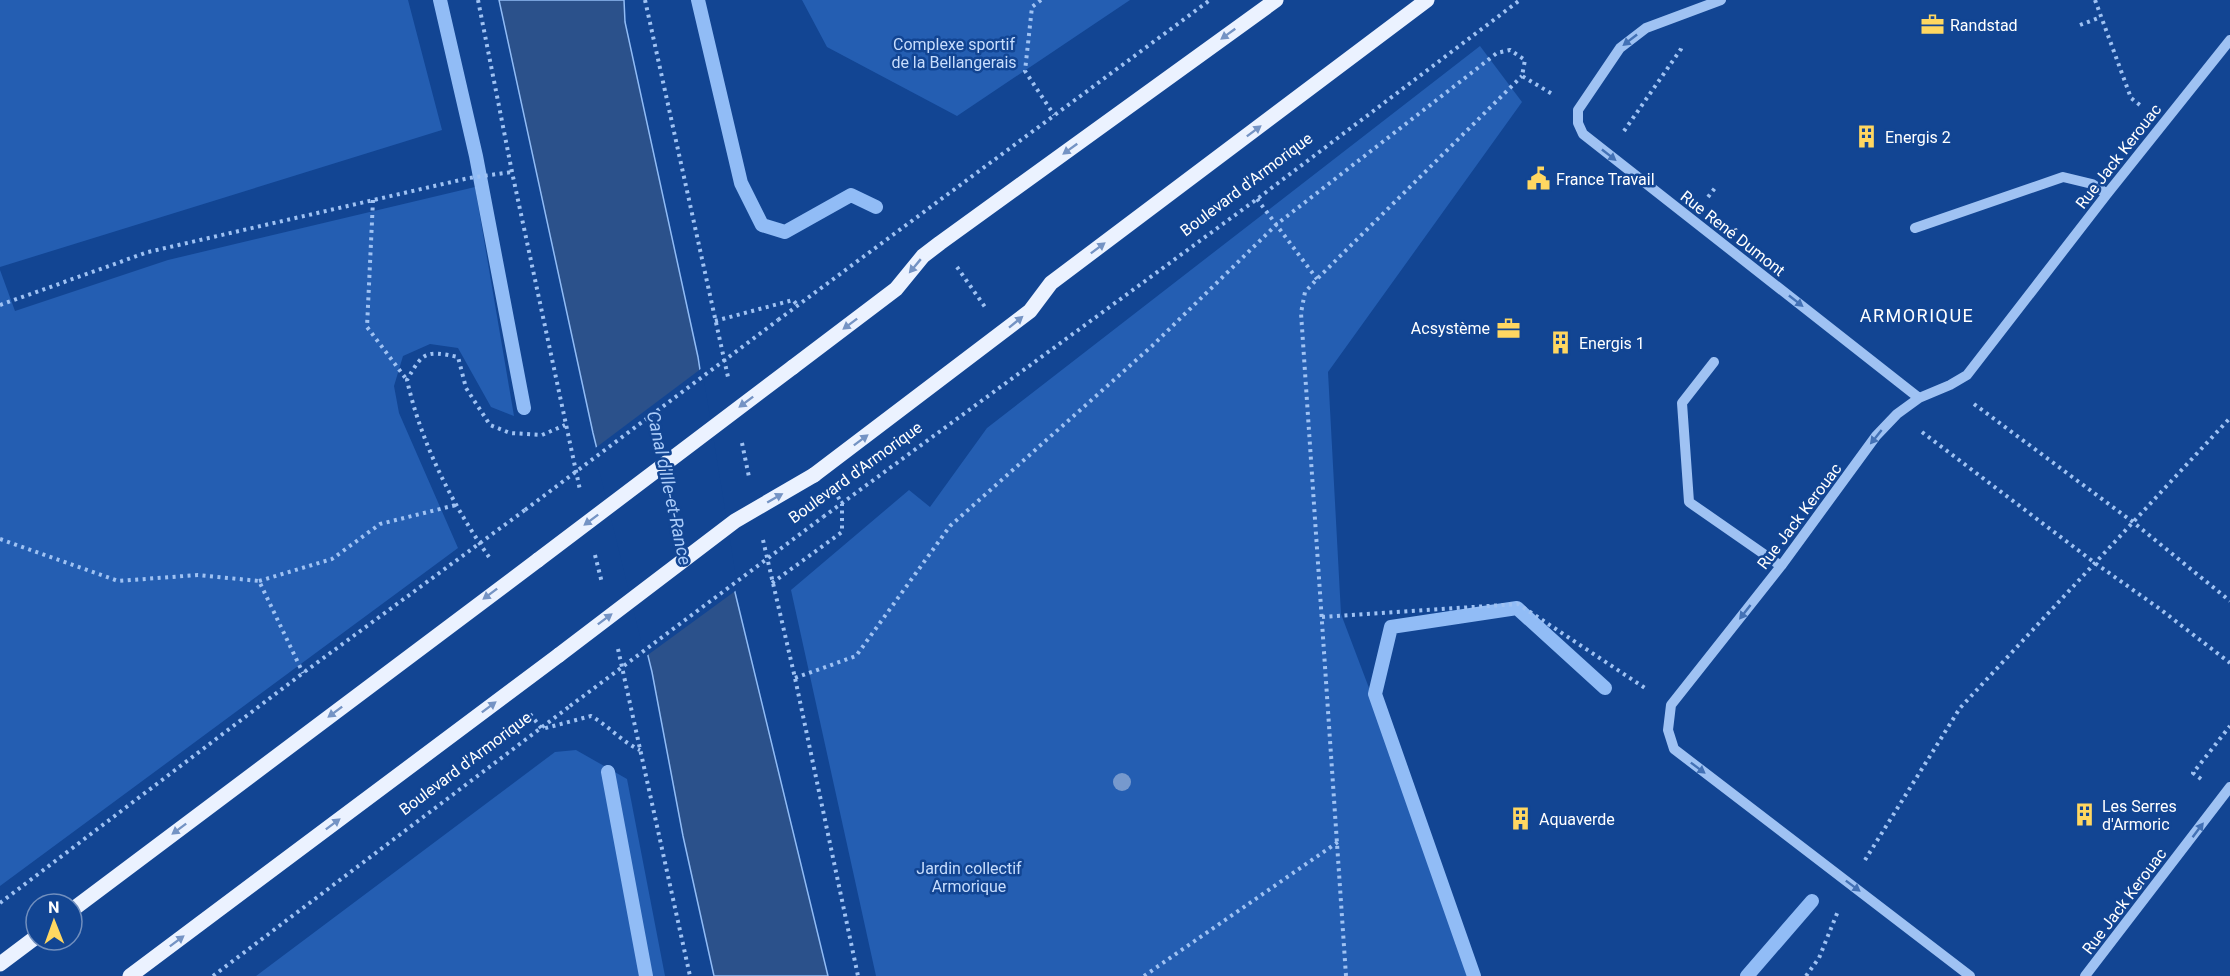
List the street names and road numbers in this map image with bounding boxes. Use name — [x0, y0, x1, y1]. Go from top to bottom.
street label: Rue Jack Kerouac — [2072, 100, 2165, 212]
street label: Boulevard d'Armorique — [1177, 129, 1316, 240]
street label: Rue René Dumont — [1677, 187, 1789, 280]
street label: Boulevard d'Armorique — [785, 418, 926, 527]
street label: Rue Jack Kerouac — [1753, 460, 1845, 573]
street label: Boulevard d'Armorique — [396, 708, 535, 819]
street label: Rue Jack Kerouac — [2078, 845, 2170, 958]

